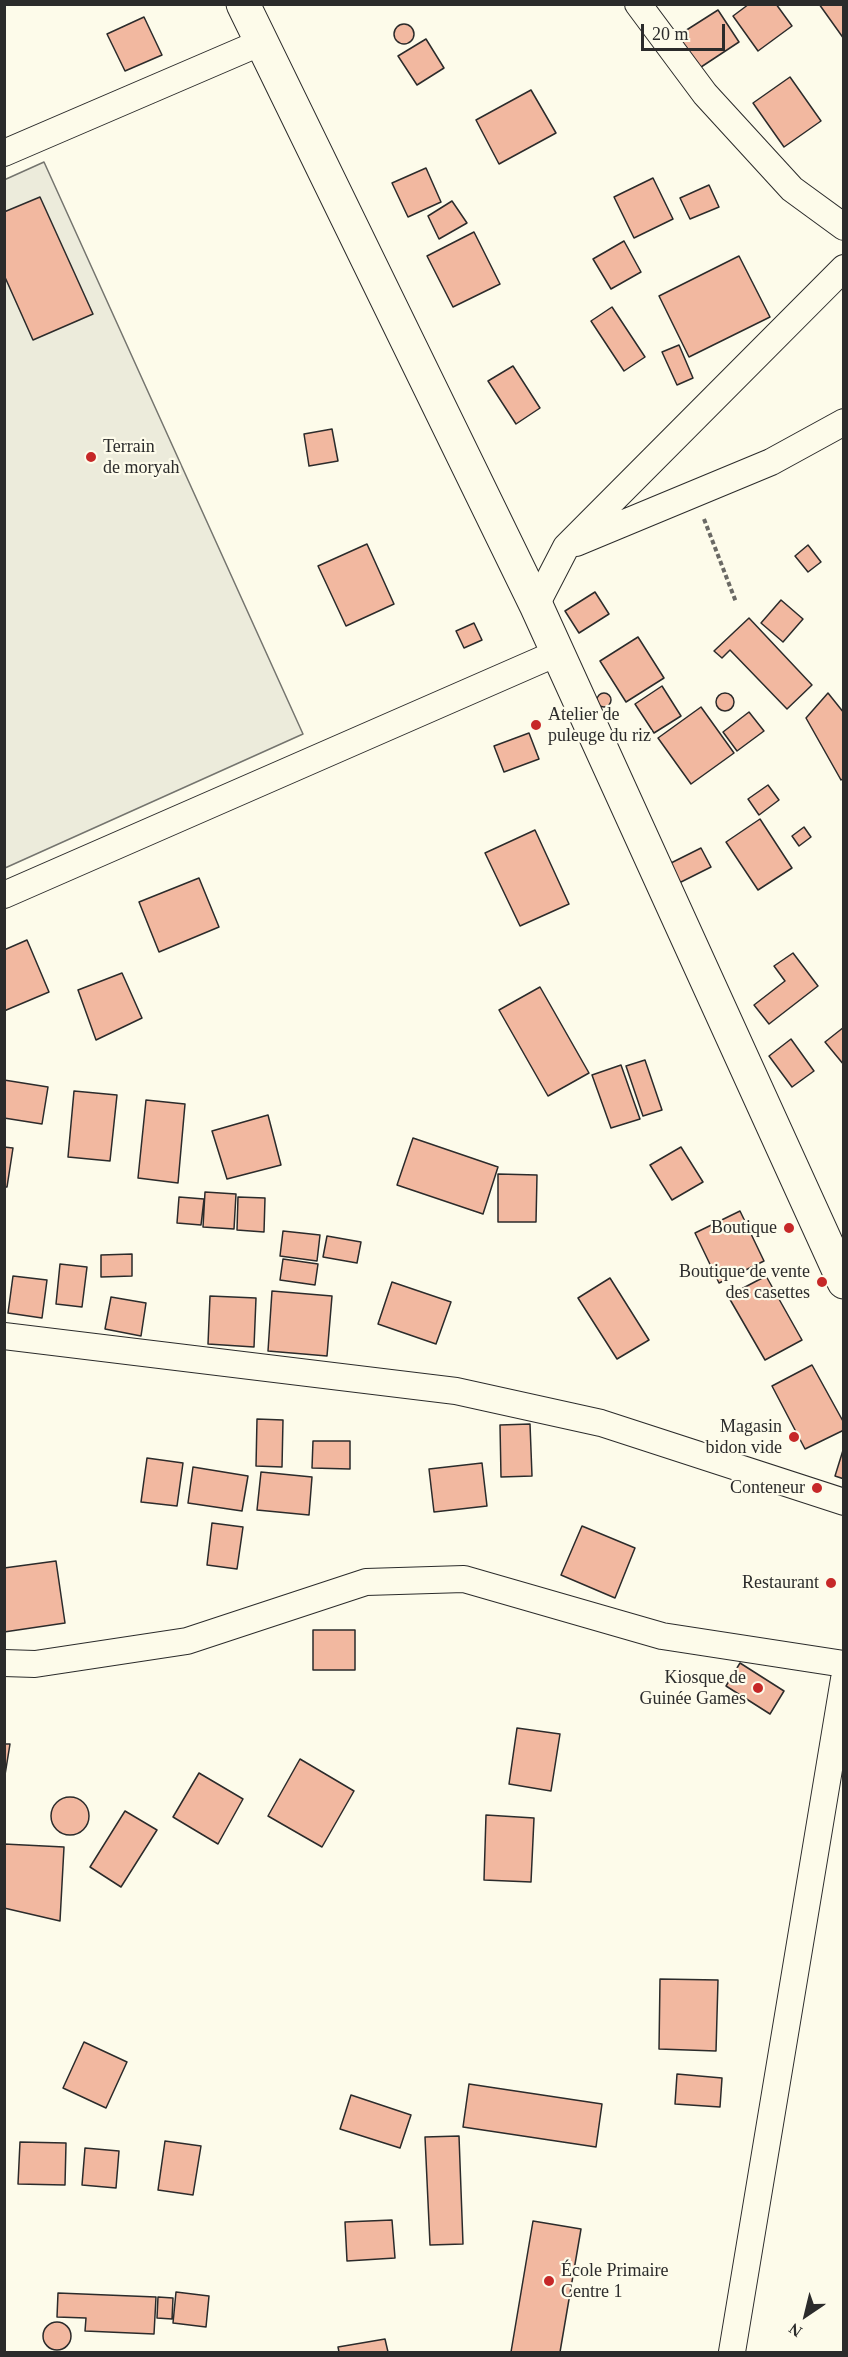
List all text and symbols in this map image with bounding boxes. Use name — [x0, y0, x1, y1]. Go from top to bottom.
scale bar — [644, 12, 728, 50]
text: 20 m — [652, 24, 689, 44]
place label: Terrain de moryah — [103, 436, 179, 478]
marker: Terrain de moryah — [84, 450, 98, 464]
place label: Atelier de puleuge du riz — [548, 704, 651, 746]
marker: Atelier de puleuge du riz — [529, 718, 543, 732]
place label: Boutique — [711, 1217, 777, 1239]
marker: Boutique — [782, 1221, 796, 1235]
place label: Boutique de vente des casettes — [679, 1261, 810, 1304]
marker: Boutique de vente des casettes — [815, 1275, 829, 1289]
place label: Magasin bidon vide — [706, 1416, 782, 1458]
marker: Magasin bidon vide — [787, 1430, 801, 1444]
place label: Conteneur — [730, 1477, 805, 1499]
marker: Conteneur — [810, 1481, 824, 1495]
place label: Restaurant — [742, 1572, 819, 1594]
marker: Restaurant — [824, 1576, 838, 1590]
place label: Kiosque de Guinée Games — [640, 1667, 746, 1710]
marker: Kiosque de Guinée Games — [751, 1681, 765, 1695]
place label: École Primaire Centre 1 — [561, 2260, 668, 2302]
marker: École Primaire Centre 1 — [542, 2274, 556, 2288]
north arrow — [776, 2285, 836, 2345]
text: N — [786, 2320, 805, 2340]

